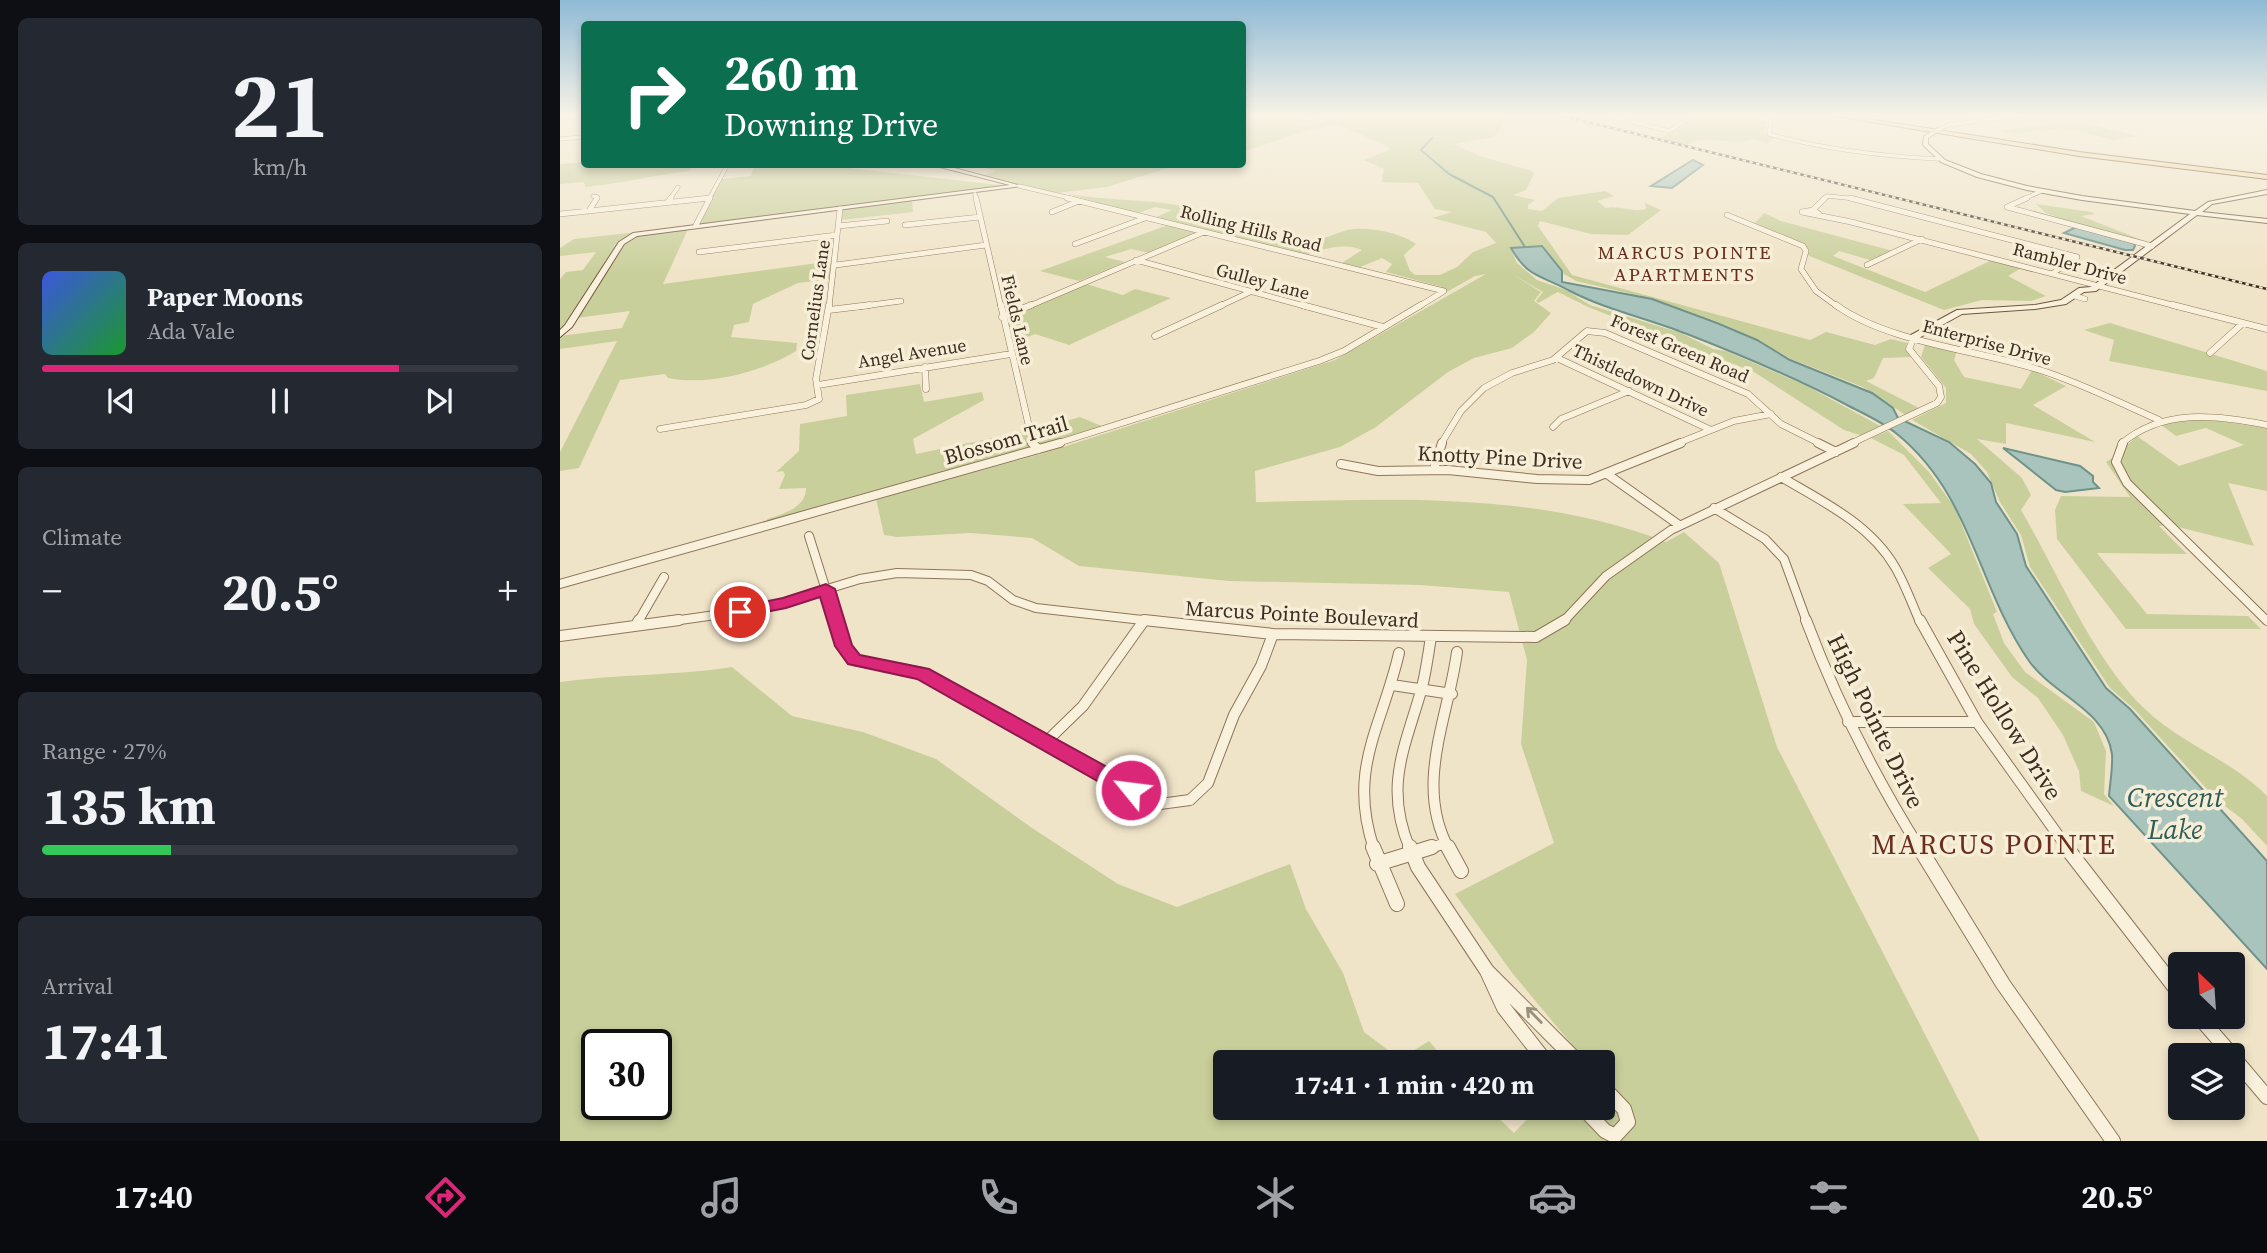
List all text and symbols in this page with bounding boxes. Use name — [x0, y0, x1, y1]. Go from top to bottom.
text: 260 m — [724, 39, 859, 106]
text: 21 — [231, 43, 329, 167]
icon: right — [609, 49, 700, 140]
text: Downing Drive — [724, 103, 938, 147]
text: km/h — [253, 151, 307, 183]
street label: Rolling Hills Road — [1178, 198, 1324, 258]
street label: Rambler Drive — [2010, 236, 2130, 290]
street label: Cornelius Lane — [794, 238, 836, 362]
district label: MARCUS POINTE APARTMENTS — [1597, 239, 1773, 287]
street label: Gulley Lane — [1213, 257, 1313, 305]
street label: Fields Lane — [995, 272, 1041, 368]
text: Paper Moons — [147, 279, 303, 315]
street label: Forest Green Road — [1607, 308, 1753, 388]
street label: Enterprise Drive — [1920, 313, 2054, 371]
text: Ada Vale — [147, 315, 235, 347]
street label: Angel Avenue — [856, 332, 968, 374]
street label: Thistledown Drive — [1569, 337, 1713, 423]
icon: previous — [102, 382, 140, 420]
icon: pause — [261, 382, 299, 420]
icon: next — [420, 382, 458, 420]
street label: Blossom Trail — [941, 408, 1071, 472]
street label: Knotty Pine Drive — [1417, 438, 1583, 476]
text: Climate — [42, 521, 122, 553]
text: 20.5° — [221, 556, 339, 627]
text: − — [42, 565, 62, 617]
text: + — [498, 565, 518, 617]
pin — [710, 582, 770, 642]
icon: arrive — [721, 593, 759, 631]
street label: Marcus Pointe Boulevard — [1184, 593, 1420, 635]
street label: Pine Hollow Drive — [1939, 624, 2071, 806]
street label: High Pointe Drive — [1819, 628, 1933, 814]
text: Range · 27% — [42, 735, 167, 767]
position arrow — [1094, 753, 1168, 827]
text: 135 km — [42, 770, 216, 841]
water label: Crescent Lake — [2127, 778, 2225, 848]
district label: MARCUS POINTE — [1871, 825, 2117, 863]
north arrow — [2168, 952, 2245, 1029]
map controls — [2168, 952, 2245, 1120]
text: Arrival — [42, 970, 113, 1002]
text: 17:41 — [42, 1005, 170, 1076]
one-way arrow — [1526, 1007, 1543, 1024]
speed limit sign: 30 — [581, 1029, 672, 1120]
button: layers — [2168, 1043, 2245, 1120]
text: 17:41 · 1 min · 420 m — [1294, 1067, 1534, 1103]
icon: directions — [421, 1173, 470, 1222]
icon: music — [697, 1173, 746, 1222]
icon: phone — [974, 1173, 1023, 1222]
icon: climate — [1251, 1173, 1300, 1222]
icon: car — [1528, 1173, 1577, 1222]
icon: filters — [1804, 1173, 1853, 1222]
text: 17:40 — [114, 1175, 193, 1219]
text: 20.5° — [2081, 1175, 2153, 1219]

